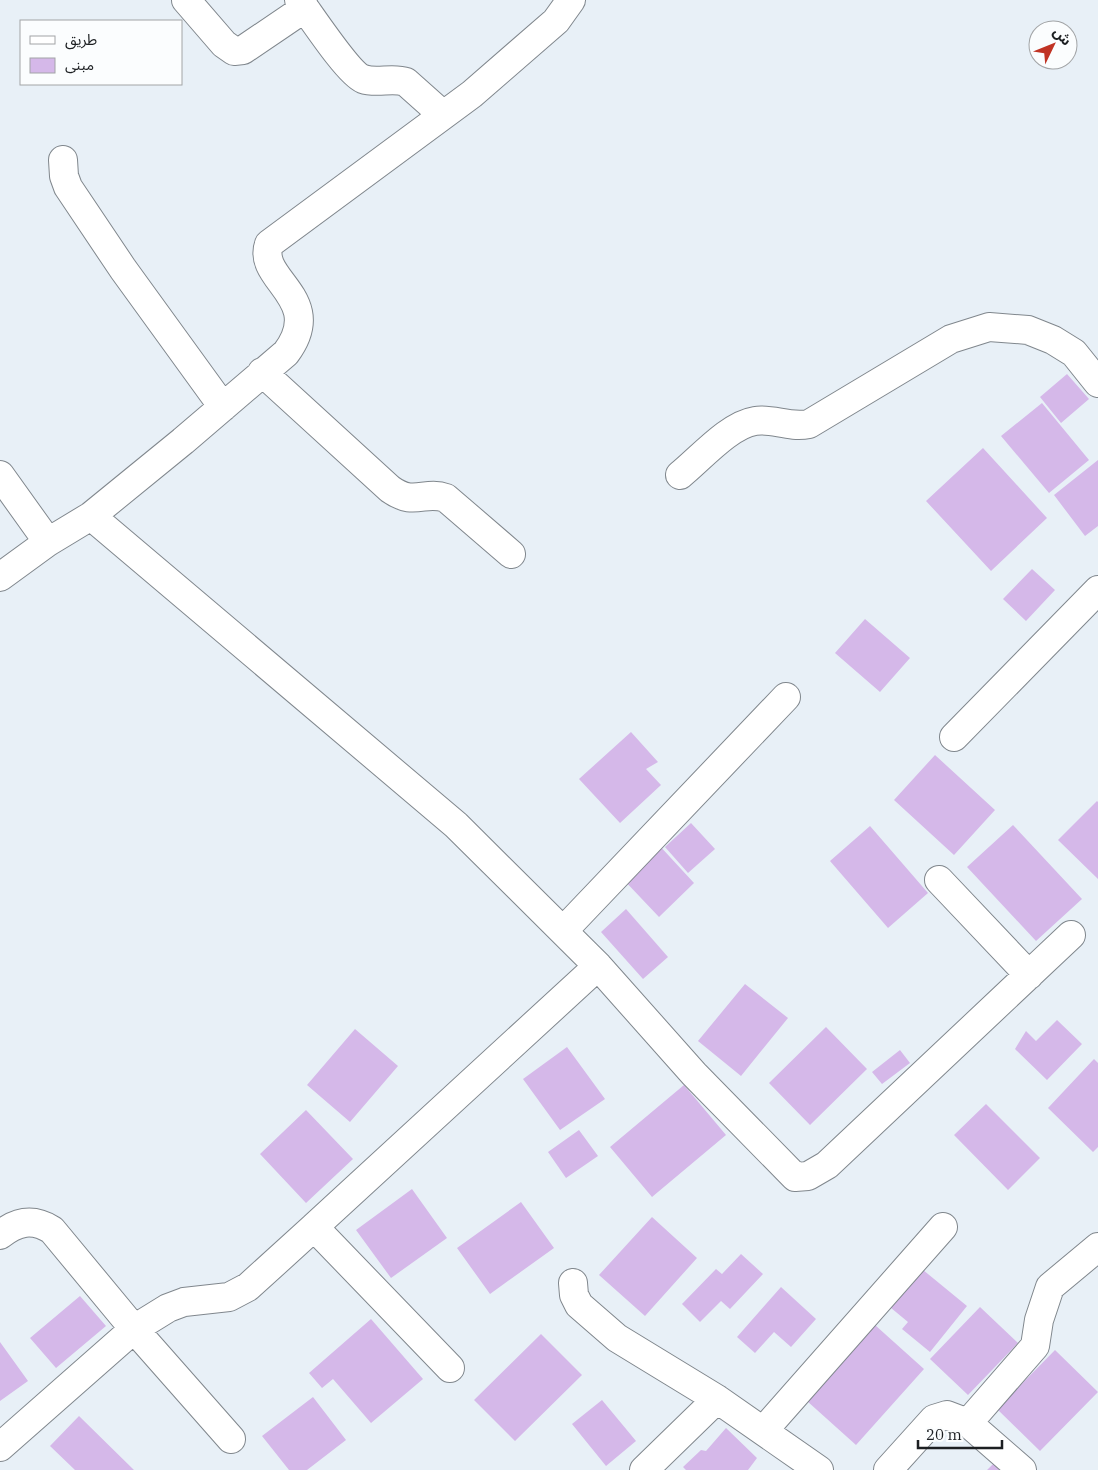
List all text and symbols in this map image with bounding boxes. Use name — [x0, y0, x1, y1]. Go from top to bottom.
legend — [20, 20, 182, 85]
north arrow — [1028, 20, 1078, 70]
text: ش — [1049, 23, 1076, 49]
text: طريق — [65, 30, 97, 50]
text: مبنى — [65, 55, 94, 74]
scale bar — [918, 1418, 1002, 1450]
text: 20 m — [926, 1425, 962, 1444]

